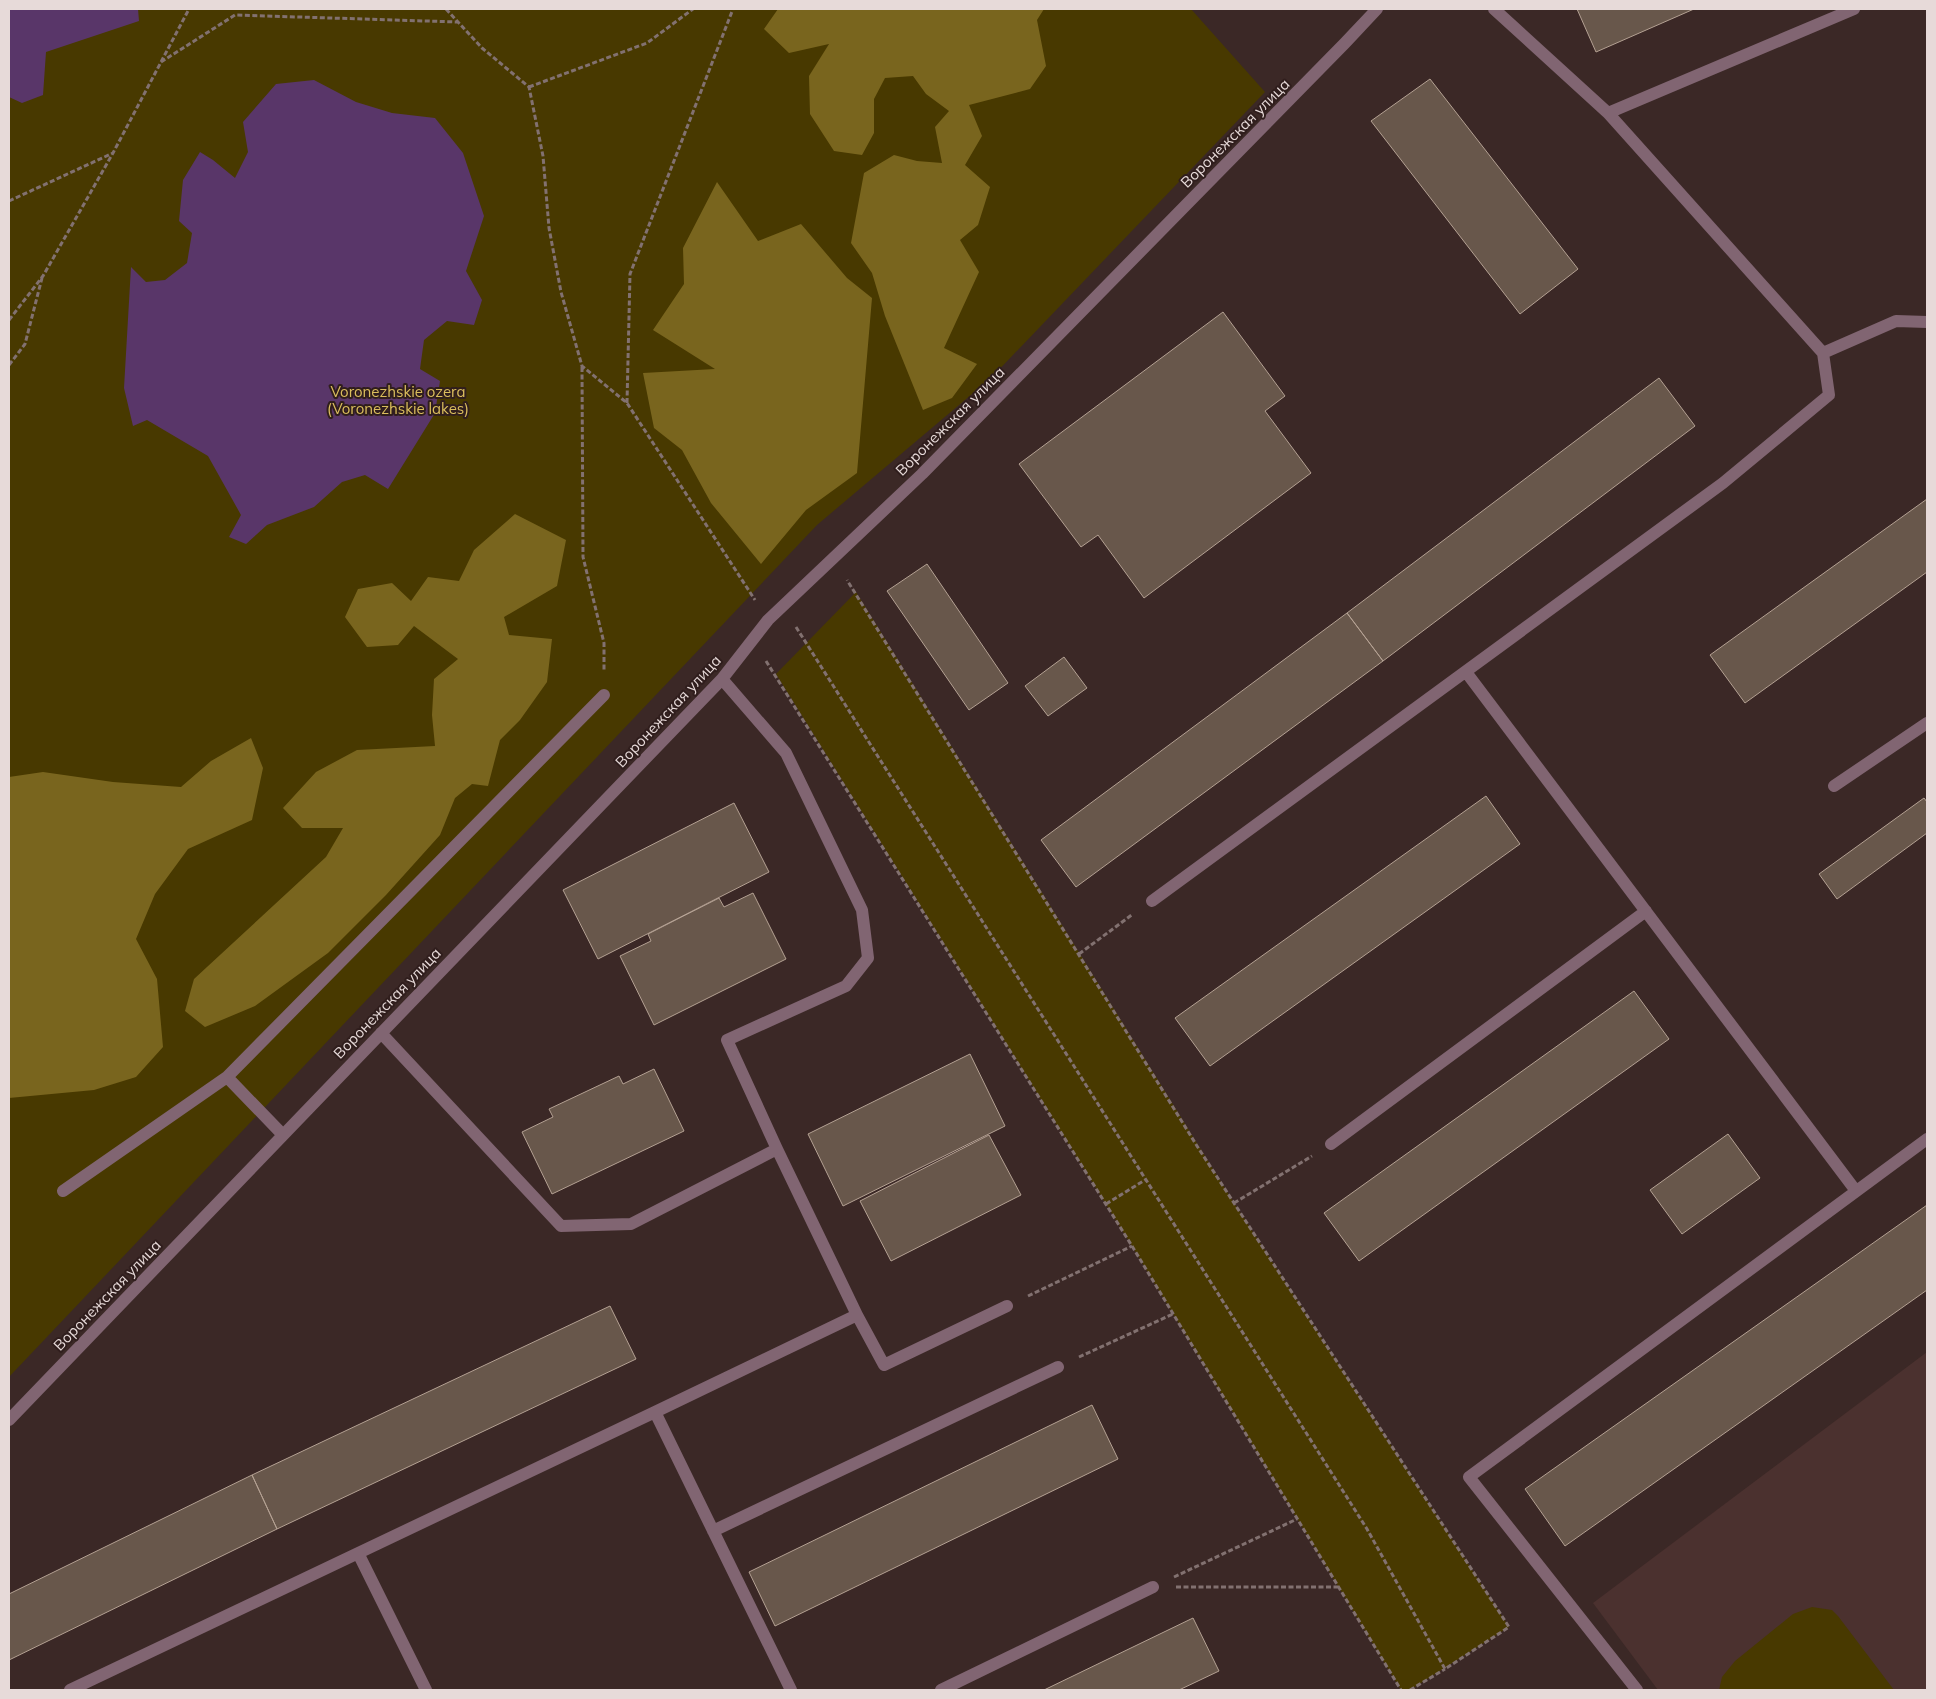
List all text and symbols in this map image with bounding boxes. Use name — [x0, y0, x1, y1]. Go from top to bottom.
street label: Воронежская улица — [1176, 74, 1294, 192]
street label: Воронежская улица — [891, 362, 1009, 480]
park label: Voronezhskie ozera (Voronezhskie lakes) — [327, 382, 469, 418]
street label: Воронежская улица — [611, 651, 725, 771]
street label: Воронежская улица — [329, 944, 445, 1062]
street label: Воронежская улица — [49, 1236, 165, 1354]

